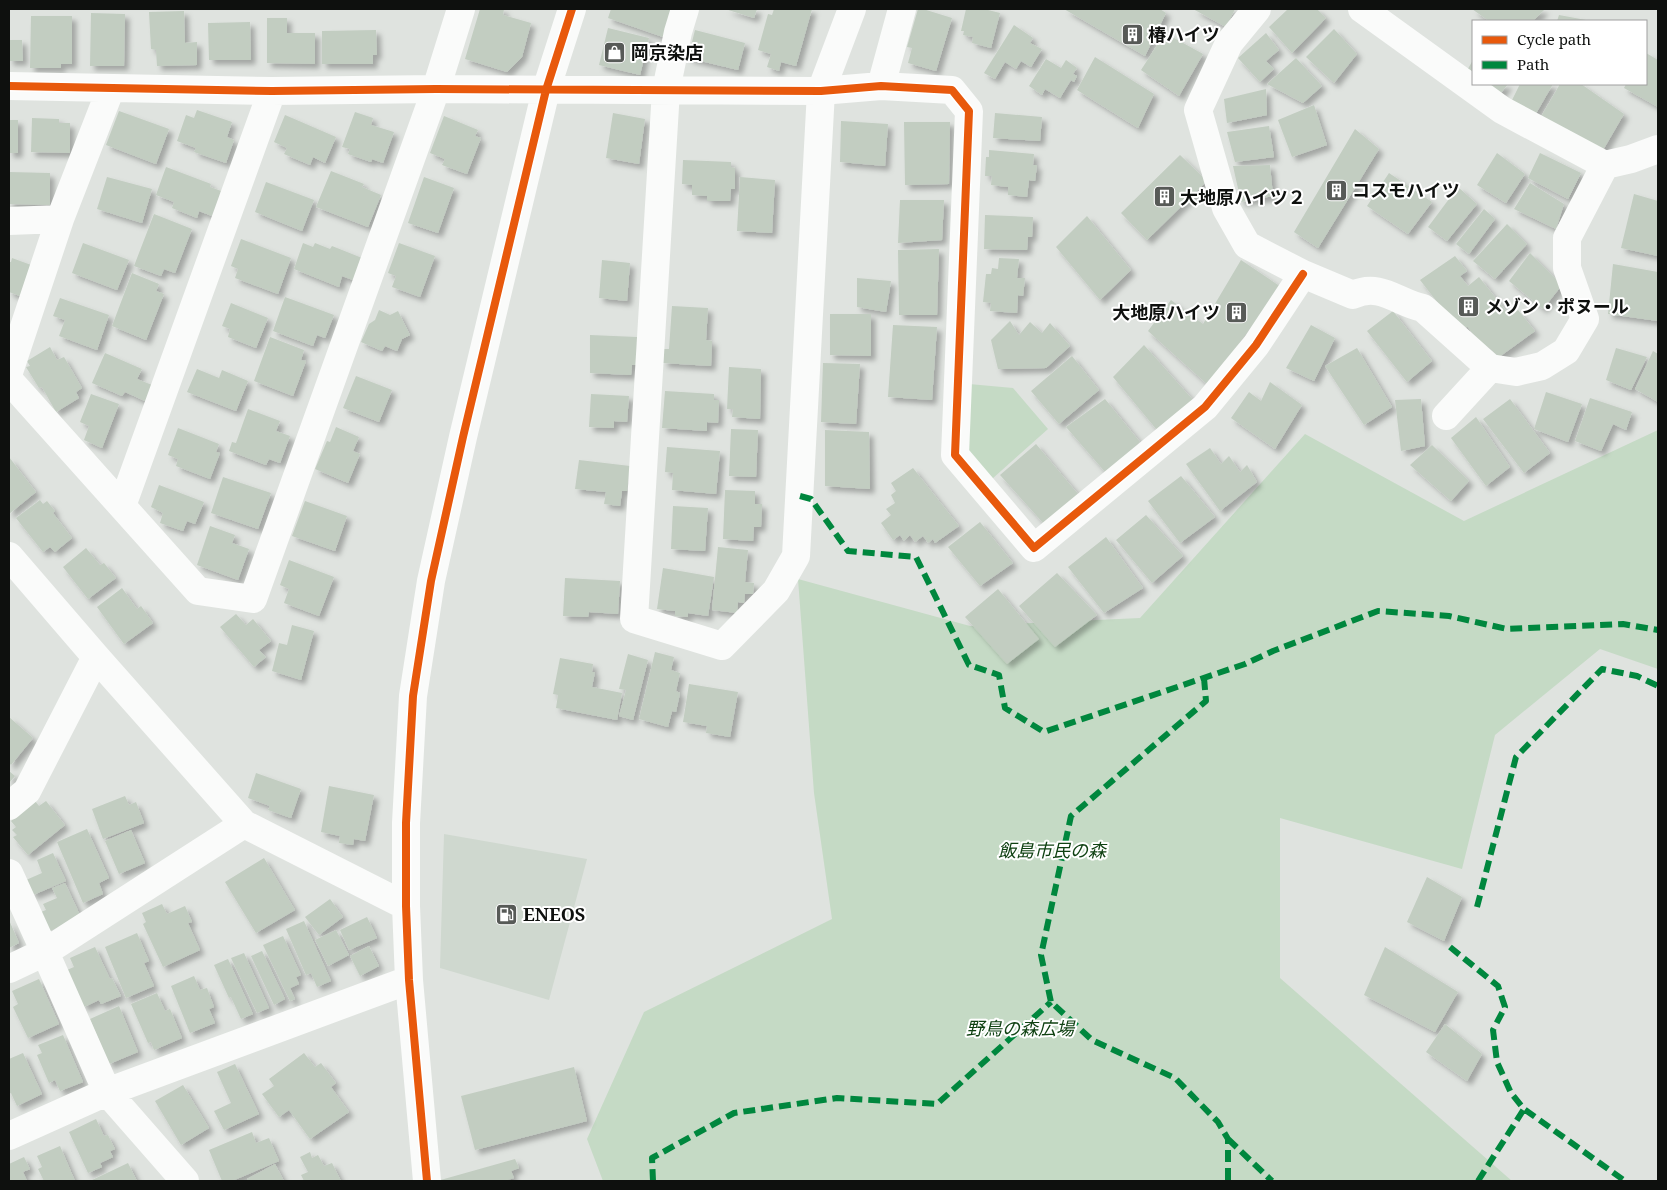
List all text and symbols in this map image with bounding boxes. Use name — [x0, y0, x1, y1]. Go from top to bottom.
legend — [1472, 20, 1647, 85]
building icon: 椿ハイツ — [1120, 22, 1144, 46]
place label: 椿ハイツ — [1148, 22, 1220, 46]
text: Cycle path — [1517, 29, 1592, 49]
shop icon: 岡京染店 — [603, 40, 627, 64]
place label: 岡京染店 — [631, 40, 703, 64]
text: Path — [1517, 54, 1550, 74]
building icon: コスモハイツ — [1324, 178, 1348, 202]
place label: コスモハイツ — [1352, 178, 1460, 202]
building icon: 大地原ハイツ２ — [1152, 185, 1176, 209]
place label: 大地原ハイツ２ — [1180, 185, 1306, 209]
building icon: メゾン・ポヌール — [1457, 294, 1481, 318]
place label: メゾン・ポヌール — [1485, 294, 1629, 318]
place label: 大地原ハイツ — [1112, 300, 1220, 324]
building icon: 大地原ハイツ — [1224, 300, 1248, 324]
park label: 飯島市民の森 — [998, 838, 1108, 862]
fuel station icon: ENEOS — [495, 902, 519, 926]
place label: ENEOS — [523, 902, 585, 926]
park label: 野鳥の森広場 — [966, 1016, 1076, 1040]

